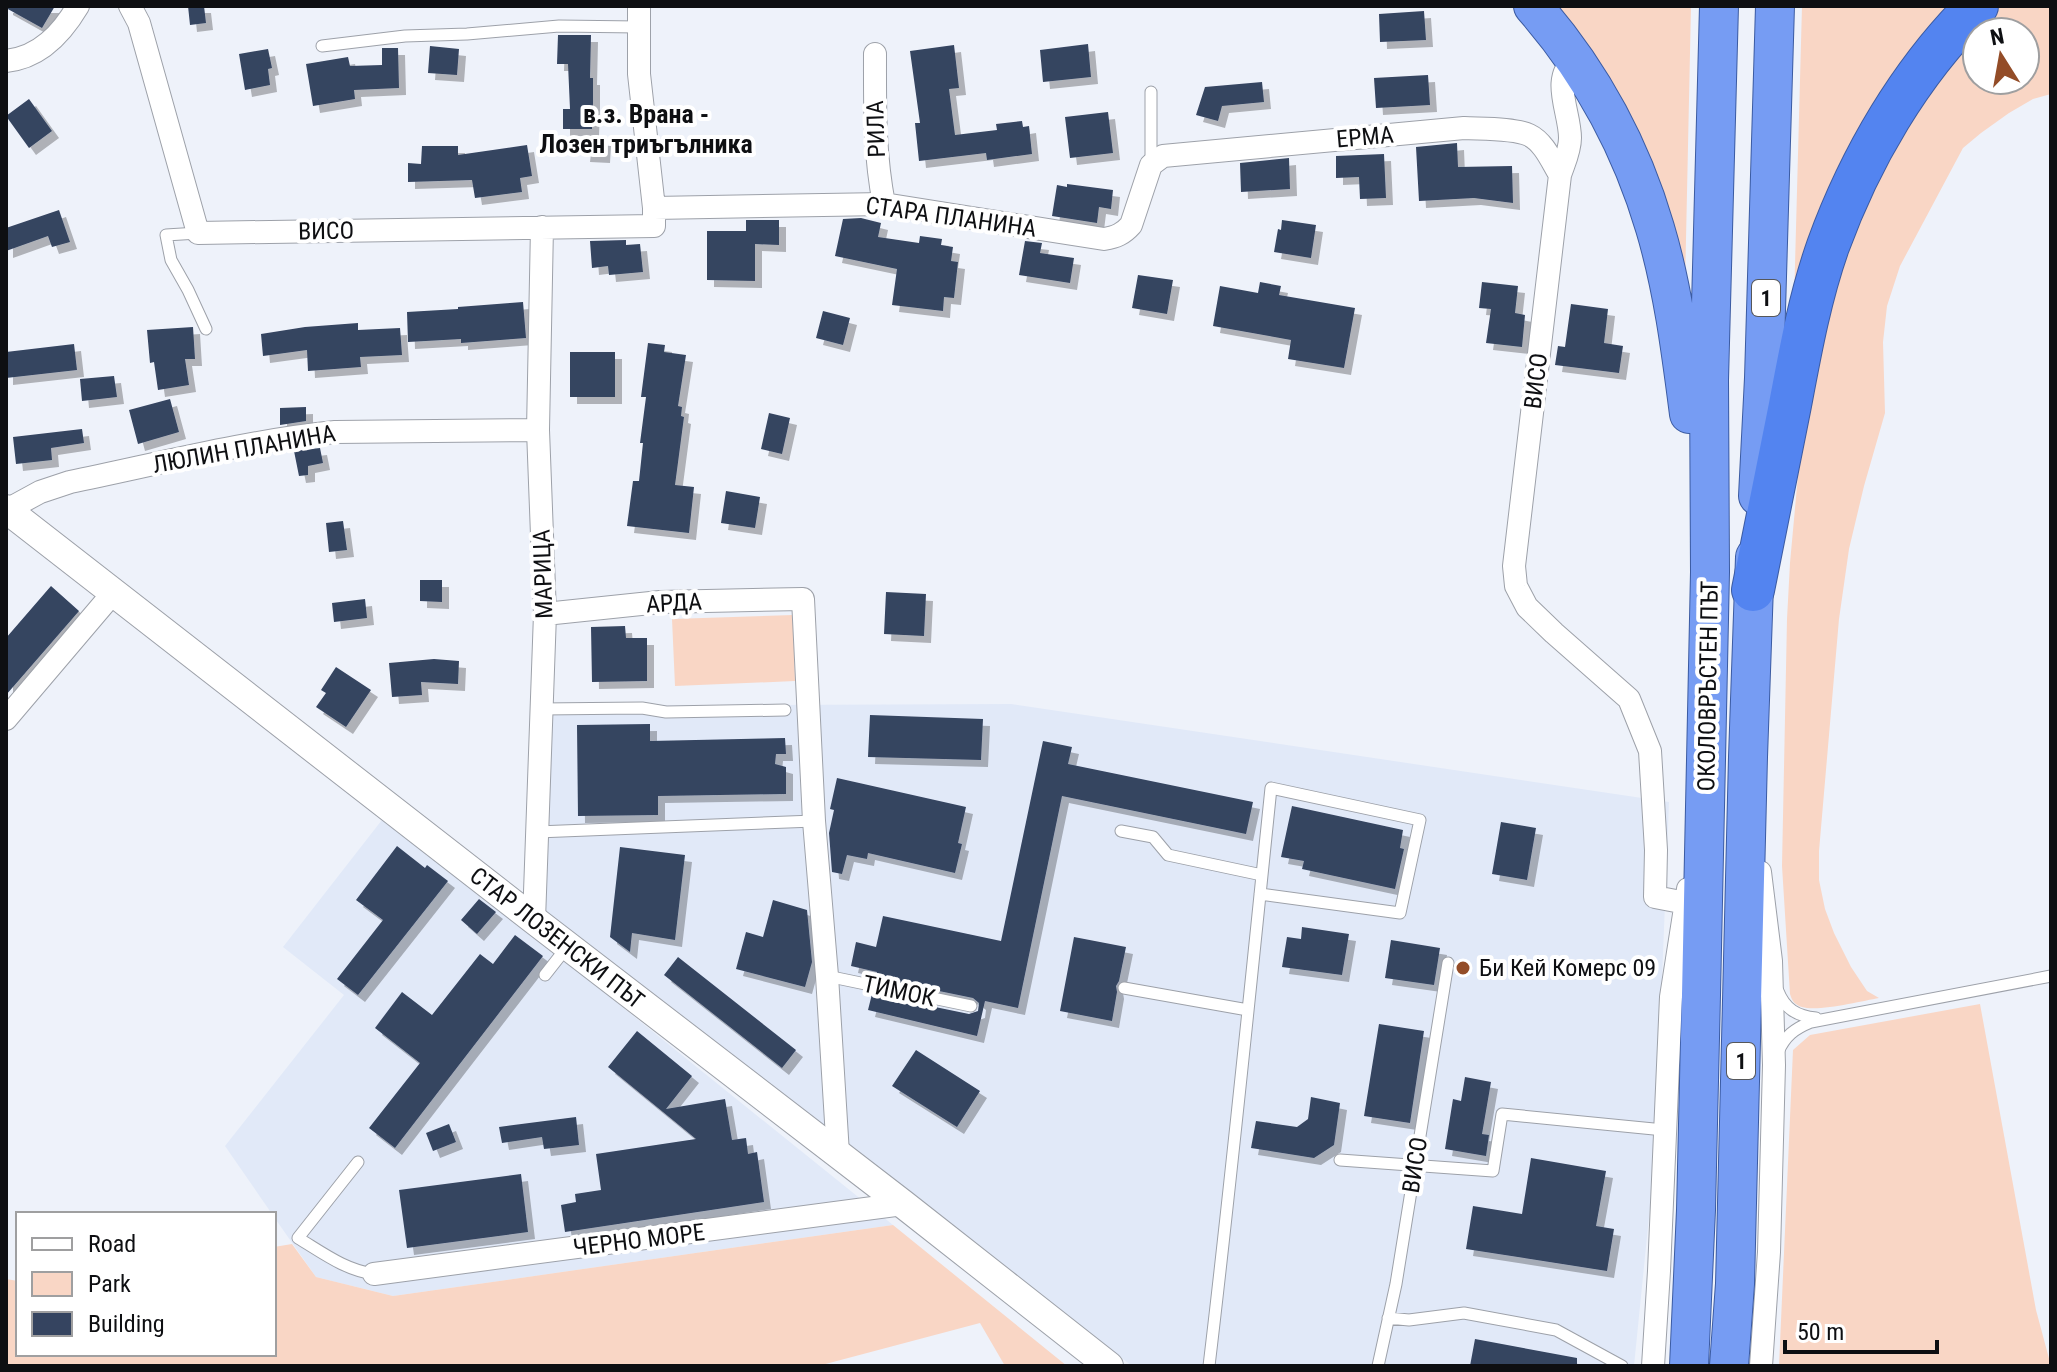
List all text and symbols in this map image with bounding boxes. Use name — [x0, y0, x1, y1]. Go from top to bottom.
north arrow — [1961, 16, 2041, 96]
text: N — [1988, 23, 2006, 50]
district label: в.з. Врана - Лозен триъгълника — [539, 99, 753, 159]
street label: РИЛА — [861, 100, 891, 158]
street label: ЕРМА — [1335, 121, 1395, 153]
street label: СТАРА ПЛАНИНА — [864, 191, 1038, 243]
street label: ВИСО — [298, 217, 354, 245]
road number: 1 — [1752, 280, 1780, 316]
street label: ВИСО — [1519, 351, 1553, 411]
street label: ЛЮЛИН ПЛАНИНА — [150, 419, 338, 479]
street label: МАРИЦА — [527, 529, 559, 619]
street label: ОКОЛОВРЪСТЕН ПЪТ — [1692, 580, 1724, 792]
street label: АРДА — [645, 588, 703, 618]
street label: СТАР ЛОЗЕНСКИ ПЪТ — [464, 861, 650, 1015]
place label: Би Кей Комерс 09 — [1479, 954, 1656, 982]
marker: Би Кей Комерс 09 — [1454, 959, 1472, 977]
street label: ТИМОК — [860, 970, 938, 1012]
road number: 1 — [1727, 1043, 1755, 1079]
street label: ВИСО — [1397, 1135, 1433, 1195]
legend — [16, 1212, 276, 1356]
street label: ЧЕРНО МОРЕ — [572, 1218, 706, 1262]
text: Road — [88, 1230, 136, 1258]
text: Park — [88, 1270, 131, 1298]
scale bar — [1785, 1304, 1937, 1354]
text: Building — [88, 1310, 165, 1338]
text: 50 m — [1797, 1318, 1844, 1346]

